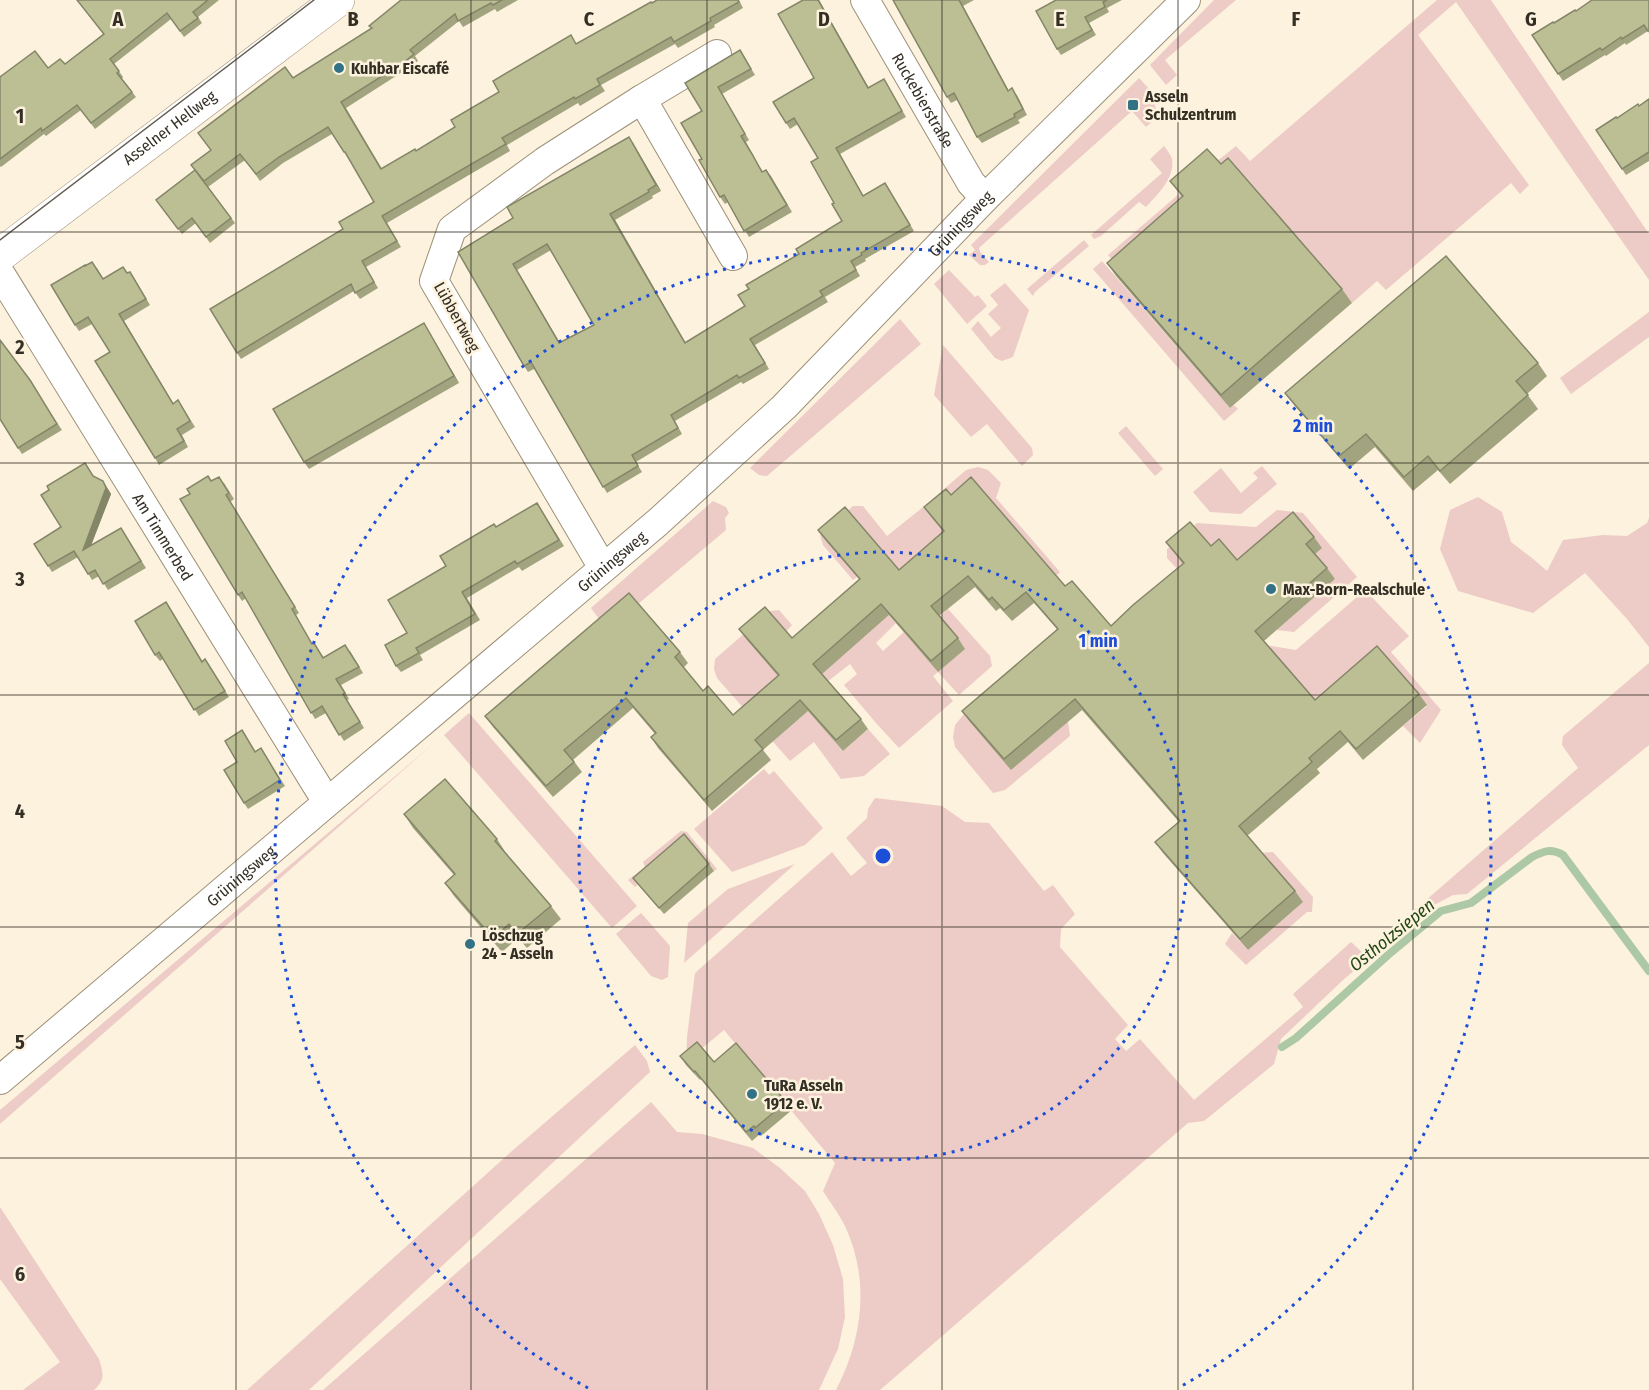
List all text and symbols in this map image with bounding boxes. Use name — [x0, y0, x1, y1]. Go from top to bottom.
text: A — [112, 7, 125, 31]
text: B — [347, 7, 359, 31]
text: C — [584, 7, 595, 31]
text: D — [818, 7, 830, 31]
text: E — [1055, 7, 1065, 31]
text: F — [1292, 7, 1301, 31]
text: G — [1525, 7, 1537, 31]
street label: Ruckebierstraße — [888, 50, 958, 151]
place label: Kuhbar Eiscafé — [351, 59, 449, 78]
marker: Kuhbar Eiscafé — [332, 61, 346, 75]
street label: Asselner Hellweg — [119, 86, 220, 169]
place label: Asseln Schulzentrum — [1144, 87, 1237, 124]
marker: Asseln Schulzentrum — [1126, 98, 1140, 112]
text: 1 — [16, 104, 24, 128]
street label: Grüningsweg — [925, 186, 997, 260]
street label: Lübbertweg — [430, 279, 484, 356]
text: 2 — [14, 335, 25, 359]
text: 2 min — [1292, 415, 1333, 437]
street label: Am Timmerbed — [129, 490, 197, 584]
street label: Grüningsweg — [573, 527, 650, 596]
text: 3 — [14, 567, 25, 591]
place label: Max-Born-Realschule — [1283, 580, 1425, 599]
marker: Max-Born-Realschule — [1264, 582, 1278, 596]
text: 1 min — [1078, 630, 1118, 652]
text: 4 — [15, 799, 25, 823]
street label: Grüningsweg — [203, 841, 280, 910]
centre of rings — [873, 846, 893, 866]
water label: Ostholzsiepen — [1345, 894, 1439, 976]
place label: Löschzug 24 - Asseln — [481, 926, 553, 963]
marker: Löschzug 24 - Asseln — [463, 937, 477, 951]
text: 5 — [15, 1030, 25, 1054]
place label: TuRa Asseln 1912 e. V. — [764, 1076, 843, 1113]
marker: TuRa Asseln 1912 e. V. — [745, 1087, 759, 1101]
text: 6 — [15, 1262, 25, 1286]

